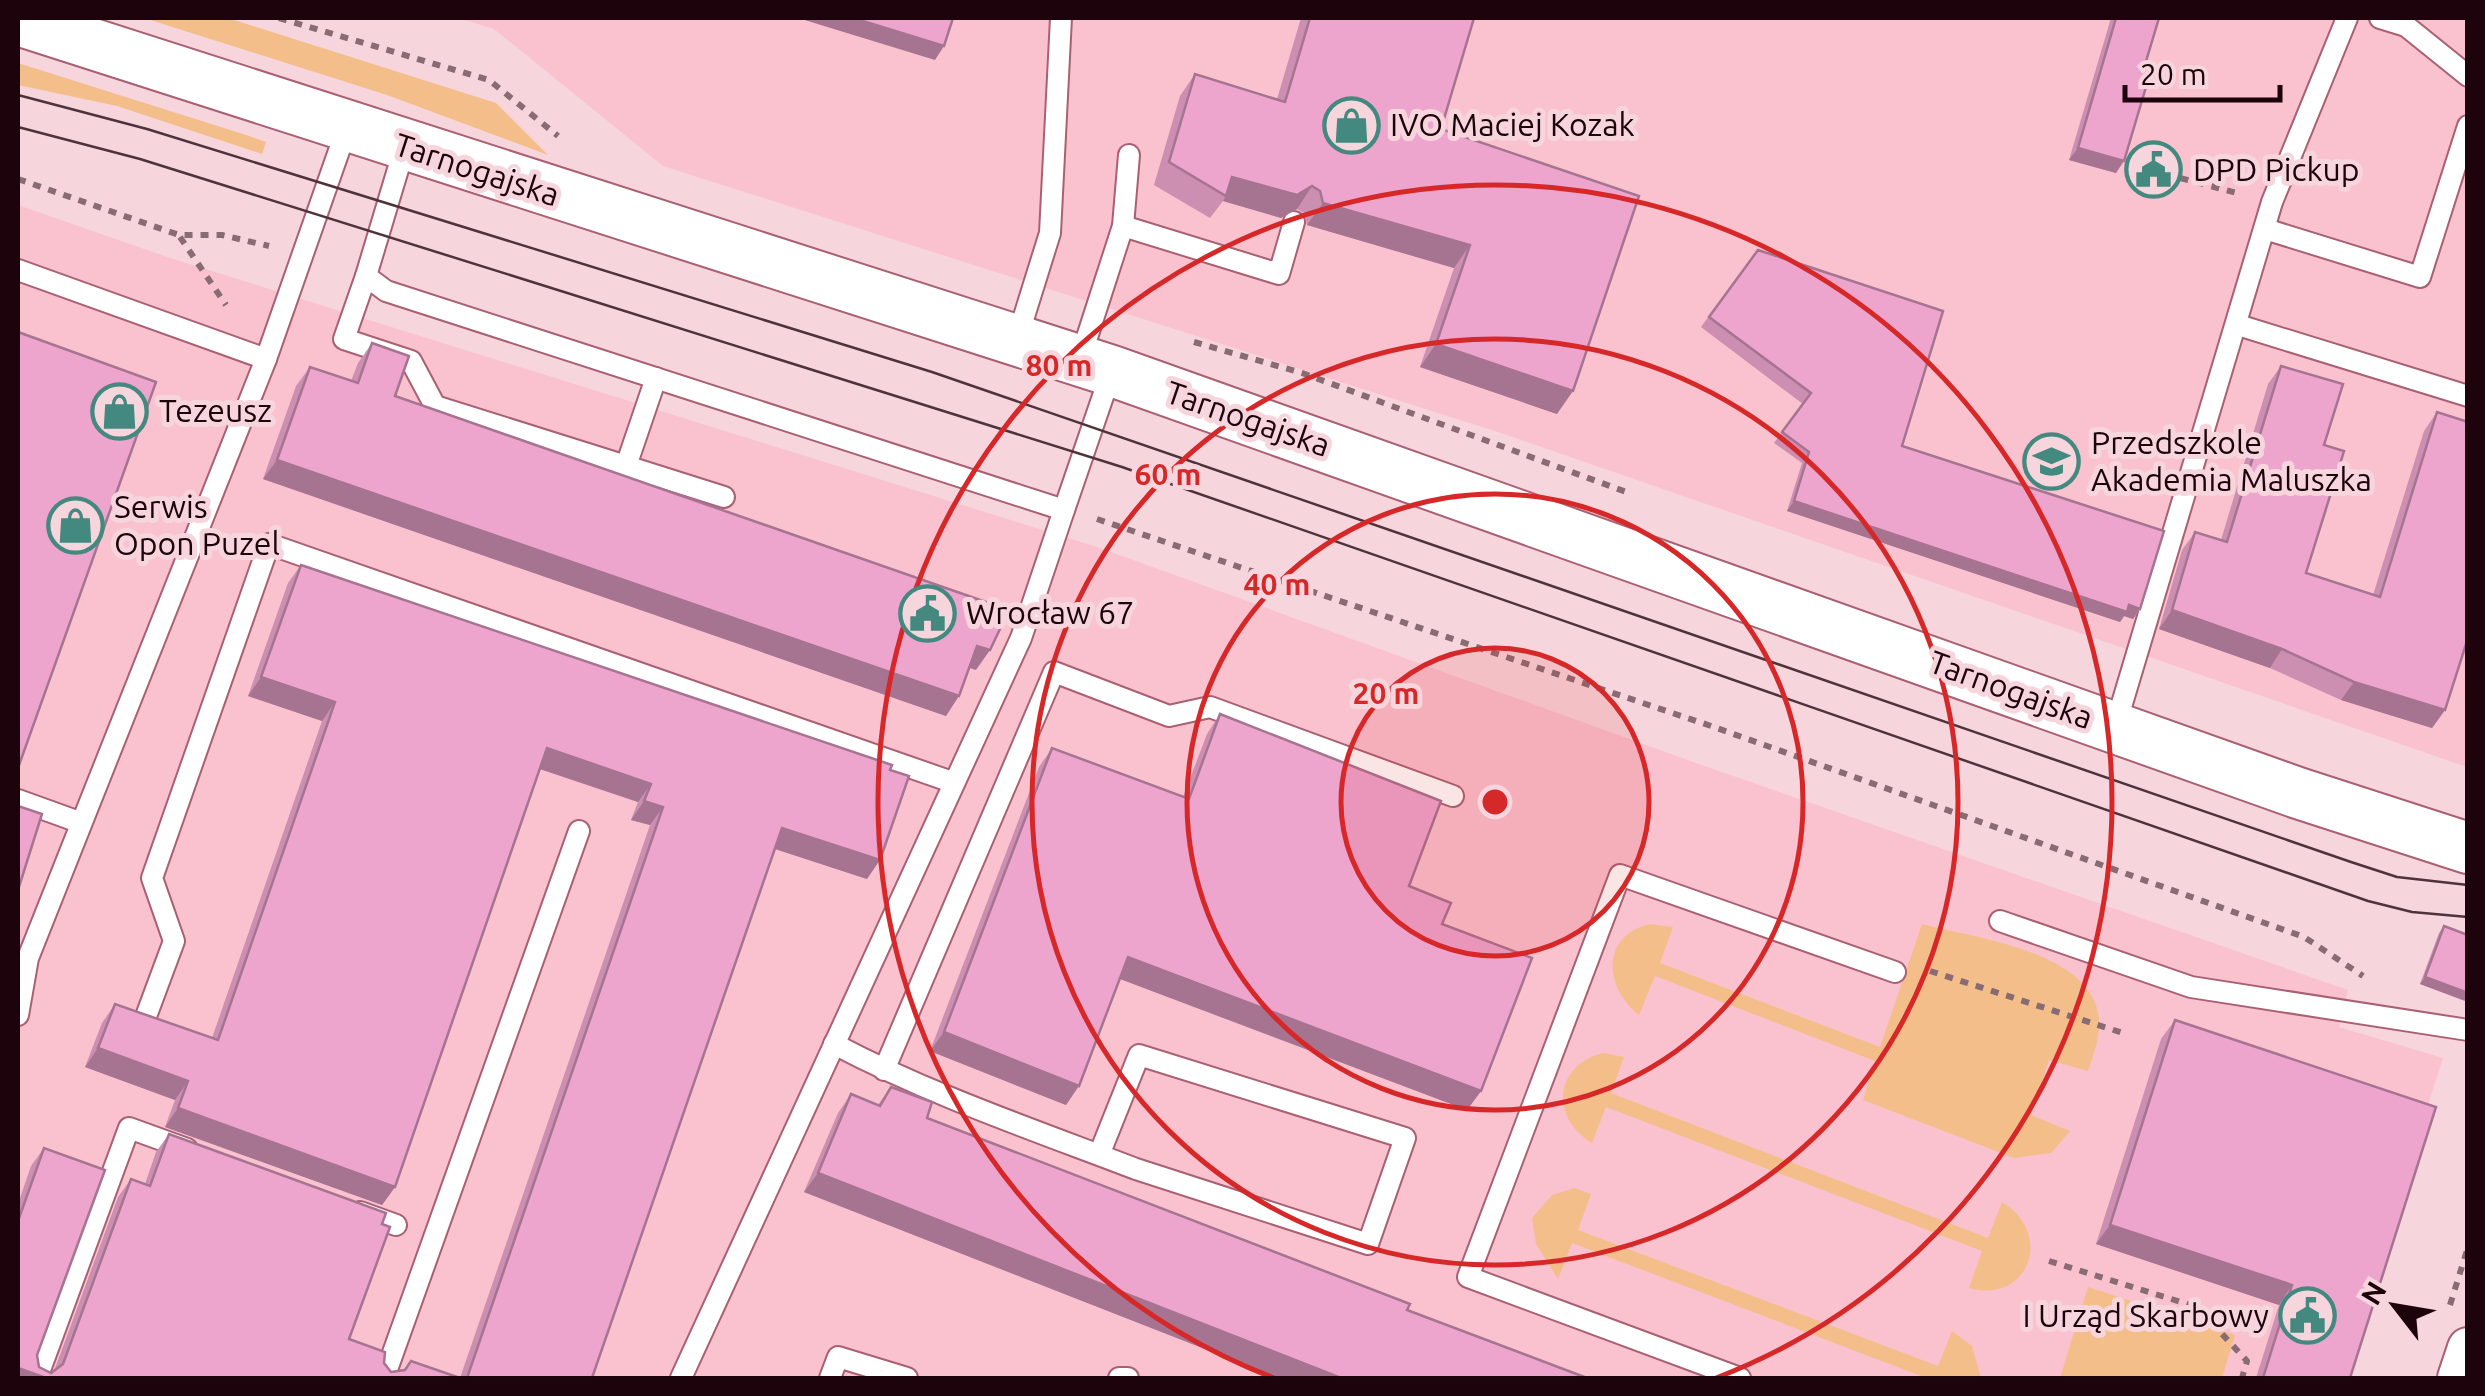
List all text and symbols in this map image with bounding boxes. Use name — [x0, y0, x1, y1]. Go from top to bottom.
scale bar — [2125, 40, 2280, 102]
text: 20 m — [2140, 57, 2207, 91]
shop icon: IVO Maciej Kozak — [1321, 95, 1381, 155]
place label: IVO Maciej Kozak — [1390, 106, 1635, 142]
street label: Tarnogajska — [390, 125, 564, 213]
public building icon: DPD Pickup — [2124, 140, 2184, 200]
place label: DPD Pickup — [2193, 151, 2360, 187]
text: 80 m — [1026, 348, 1092, 382]
street label: Tarnogajska — [1162, 373, 1335, 463]
shop icon: Tezeusz — [90, 381, 150, 441]
place label: Tezeusz — [159, 392, 272, 428]
place label: Przedszkole Akademia Maluszka — [2091, 424, 2372, 497]
school or university icon: Przedszkole Akademia Maluszka — [2022, 431, 2082, 491]
text: 60 m — [1135, 457, 1201, 491]
place label: Serwis Opon Puzel — [114, 488, 280, 561]
shop icon: Serwis Opon Puzel — [45, 495, 105, 555]
text: 40 m — [1244, 567, 1310, 601]
public building icon: Wrocław 67 — [897, 583, 957, 643]
place label: Wrocław 67 — [966, 594, 1134, 630]
street label: Tarnogajska — [1925, 643, 2098, 735]
text: 20 m — [1353, 676, 1419, 710]
centre of rings — [1477, 784, 1513, 820]
north arrow — [2345, 1256, 2445, 1356]
text: N — [2354, 1276, 2392, 1310]
public building icon: I Urząd Skarbowy — [2278, 1286, 2338, 1346]
place label: I Urząd Skarbowy — [2023, 1297, 2269, 1333]

